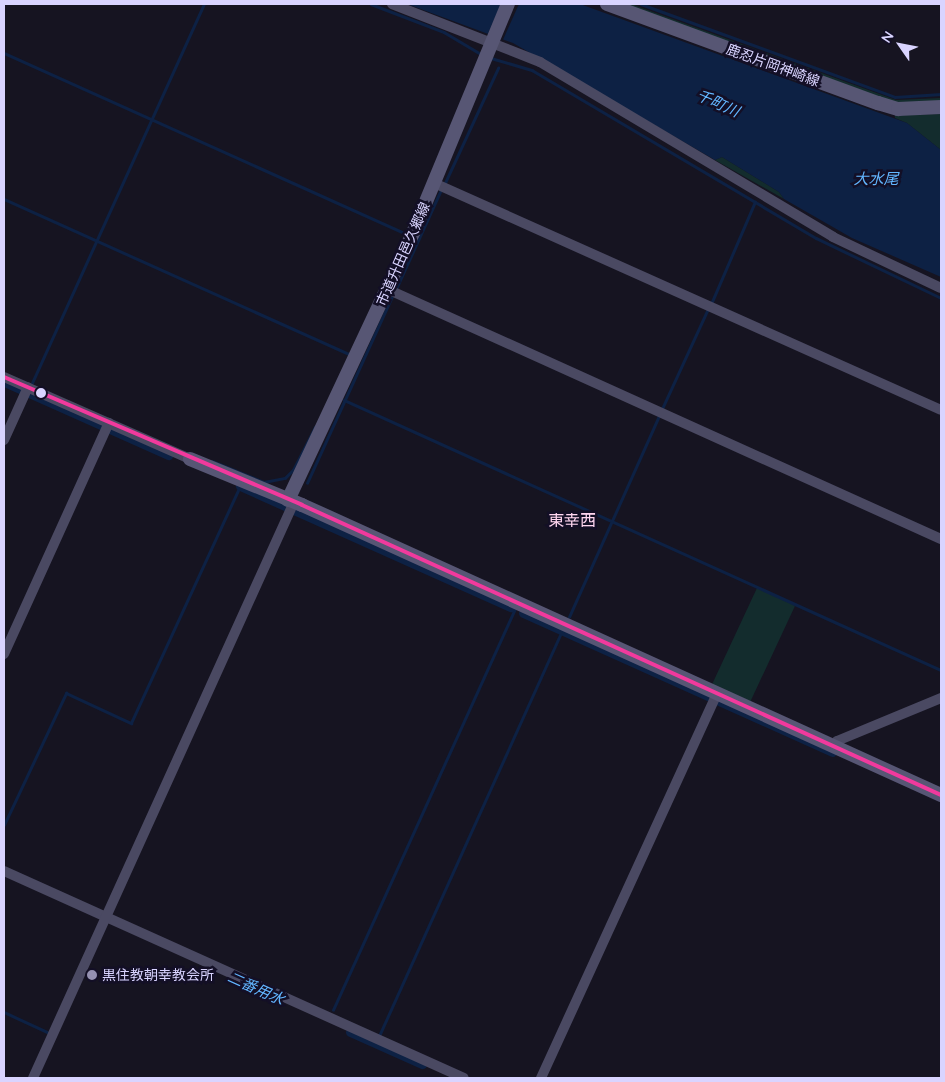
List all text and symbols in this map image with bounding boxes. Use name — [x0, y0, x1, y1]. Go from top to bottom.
north arrow — [875, 20, 925, 70]
text: N — [877, 28, 898, 46]
street label: 鹿忍片岡神崎線 — [724, 40, 822, 90]
water label: 千町川 — [694, 86, 742, 120]
water label: 大水尾 — [854, 170, 898, 188]
street label: 市道升田邑久郷線 — [373, 199, 433, 309]
unlabelled marker — [36, 388, 46, 398]
district label: 東幸西 — [548, 510, 596, 530]
place label: 黒住教朝幸教会所 — [102, 967, 214, 983]
water label: 二番用水 — [225, 968, 287, 1008]
marker: 黒住教朝幸教会所 — [86, 969, 98, 981]

